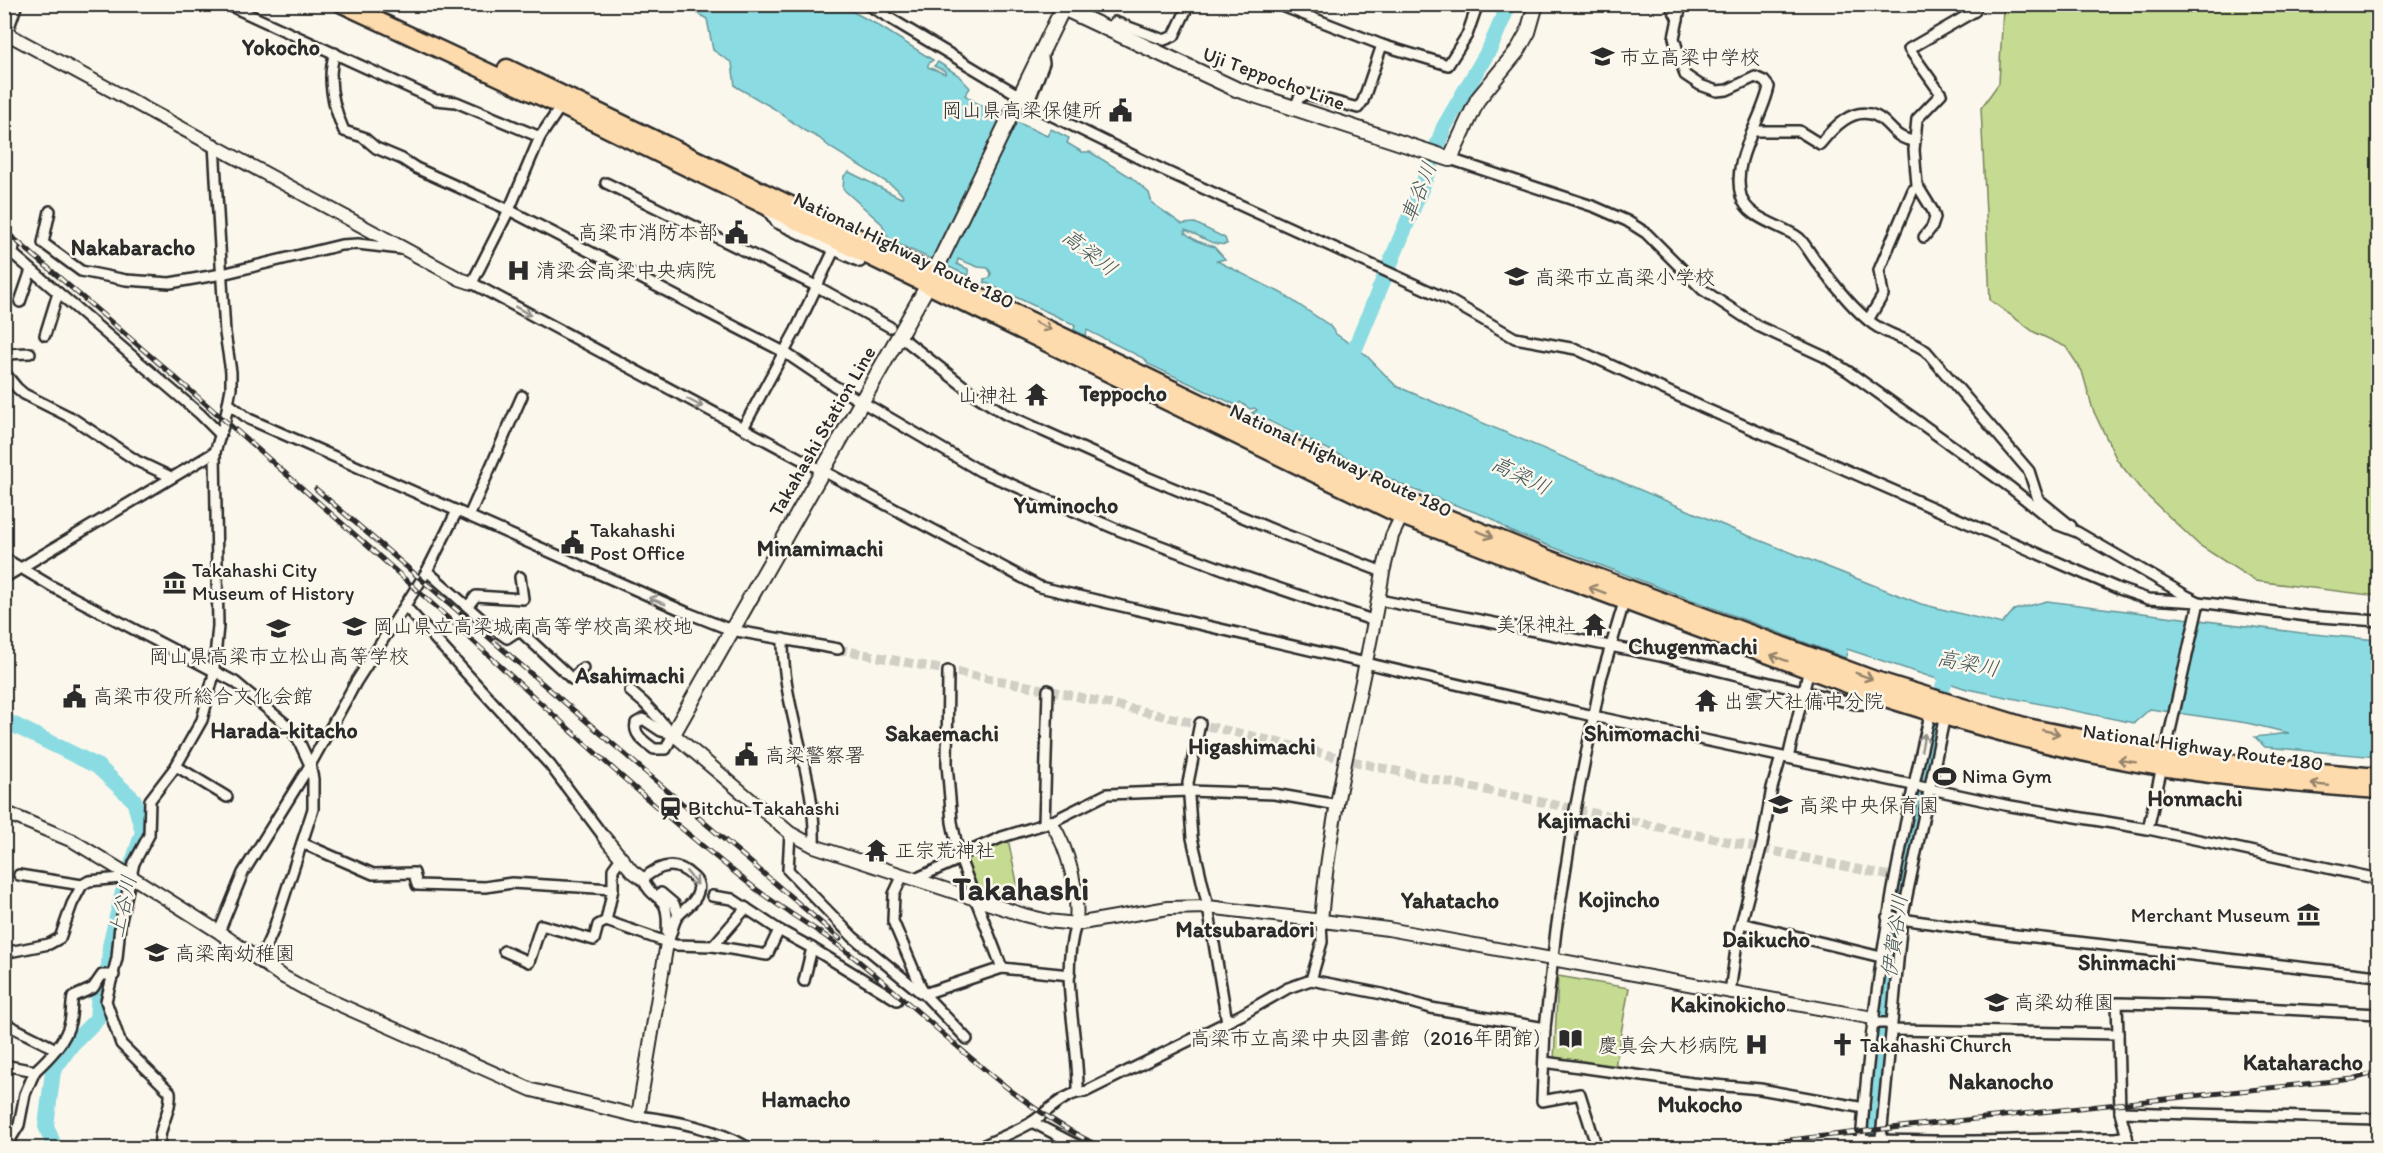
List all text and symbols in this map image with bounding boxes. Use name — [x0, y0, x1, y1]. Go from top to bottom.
district label: Yokocho — [241, 34, 320, 61]
street label: Uji Teppocho Line — [1200, 41, 1348, 115]
school or university icon: 市立高梁中学校 — [1589, 44, 1615, 70]
place label: 市立高梁中学校 — [1620, 45, 1760, 69]
public building icon: 岡山県高梁保健所 — [1107, 97, 1133, 123]
place label: 岡山県高梁保健所 — [942, 98, 1102, 122]
water label: 車谷川 — [1395, 158, 1441, 226]
street label: National Highway Route 180 — [790, 186, 1018, 314]
public building icon: 高梁市消防本部 — [723, 219, 749, 245]
place label: 高梁市消防本部 — [578, 220, 718, 244]
water label: 高梁川 — [1057, 223, 1123, 281]
district label: Nakabaracho — [71, 234, 195, 261]
hospital icon: 清梁会高梁中央病院 — [505, 257, 531, 283]
place label: 清梁会高梁中央病院 — [536, 258, 716, 282]
school or university icon: 高梁市立高梁小学校 — [1504, 264, 1530, 290]
place label: 高梁市立高梁小学校 — [1535, 265, 1715, 289]
one-way arrow — [514, 306, 532, 317]
one-way arrow — [1033, 321, 1051, 333]
street label: Takahashi Station Line — [763, 342, 881, 520]
district label: Teppocho — [1078, 380, 1167, 407]
temple icon: 山神社 — [1023, 382, 1049, 408]
place label: 山神社 — [958, 383, 1018, 407]
one-way arrow — [686, 398, 704, 409]
street label: National Highway Route 180 — [1226, 398, 1456, 522]
water label: 高梁川 — [1487, 450, 1555, 500]
district label: Yuminocho — [1013, 492, 1118, 519]
place label: Takahashi Post Office — [590, 518, 685, 565]
public building icon: Takahashi Post Office — [559, 529, 585, 555]
one-way arrow — [1475, 529, 1494, 540]
district label: Minamimachi — [757, 535, 883, 562]
place label: Takahashi City Museum of History — [192, 558, 355, 605]
museum icon: Takahashi City Museum of History — [161, 569, 187, 595]
one-way arrow — [1588, 584, 1606, 595]
one-way arrow — [648, 595, 667, 606]
temple icon: 美保神社 — [1581, 611, 1607, 637]
place label: 美保神社 — [1496, 612, 1576, 636]
school or university icon: 岡山県立高梁城南高等学校高梁校地 — [342, 613, 368, 639]
place label: 岡山県立高梁城南高等学校高梁校地 — [373, 614, 693, 638]
school or university icon: 岡山県高梁市立松山高等学校 — [266, 616, 292, 642]
district label: Chugenmachi — [1628, 633, 1758, 660]
place label: 岡山県高梁市立松山高等学校 — [149, 644, 409, 668]
water label: 高梁川 — [1935, 645, 2001, 681]
one-way arrow — [1771, 652, 1789, 663]
district label: Asahimachi — [574, 662, 685, 689]
one-way arrow — [1855, 672, 1873, 683]
public building icon: 高梁市役所総合文化会館 — [62, 683, 88, 709]
place label: 高梁市役所総合文化会館 — [93, 684, 313, 708]
temple icon: 出雲大社備中分院 — [1693, 688, 1719, 714]
place label: 出雲大社備中分院 — [1724, 689, 1884, 713]
district label: Harada-kitacho — [210, 717, 358, 744]
street label: National Highway Route 180 — [2081, 718, 2325, 776]
district label: Sakaemachi — [885, 720, 999, 747]
district label: Shimomachi — [1584, 720, 1700, 747]
one-way arrow — [2041, 727, 2060, 739]
district label: Higashimachi — [1188, 733, 1316, 760]
one-way arrow — [1918, 733, 1930, 752]
public building icon: 高梁警察署 — [734, 742, 760, 768]
place label: 高梁警察署 — [765, 743, 865, 767]
one-way arrow — [2117, 755, 2137, 766]
sports icon: Nima Gym — [1931, 763, 1957, 789]
place label: Nima Gym — [1962, 764, 2052, 788]
one-way arrow — [2311, 779, 2331, 790]
district label: Honmachi — [2147, 785, 2243, 812]
school or university icon: 高梁中央保育園 — [1768, 792, 1794, 818]
place label: 高梁中央保育園 — [1799, 793, 1939, 817]
station icon: Bitchu-Takahashi — [657, 795, 683, 821]
place label: Bitchu-Takahashi — [688, 796, 840, 820]
district label: Kajimachi — [1537, 807, 1631, 834]
temple icon: 正宗荒神社 — [864, 837, 890, 863]
place label: 正宗荒神社 — [895, 838, 995, 862]
one-way arrow — [686, 870, 699, 886]
district label: Takahashi — [952, 870, 1089, 908]
water label: 上谷川 — [103, 872, 141, 940]
district label: Kojincho — [1578, 886, 1660, 913]
district label: Yahatacho — [1400, 887, 1499, 914]
water label: 伊賀谷川 — [1876, 893, 1912, 979]
museum icon: Merchant Museum — [2295, 902, 2321, 928]
place label: Merchant Museum — [2131, 903, 2290, 927]
district label: Matsubaradori — [1175, 916, 1315, 943]
district label: Daikucho — [1722, 926, 1810, 953]
school or university icon: 高梁南幼稚園 — [144, 940, 170, 966]
place label: 高梁南幼稚園 — [175, 941, 295, 965]
district label: Shinmachi — [2078, 949, 2176, 976]
school or university icon: 高梁幼稚園 — [1983, 989, 2009, 1015]
place label: 高梁幼稚園 — [2014, 990, 2114, 1014]
district label: Kakinokicho — [1670, 991, 1786, 1018]
library icon: 高梁市立高梁中央図書館（2016年閉館） — [1558, 1025, 1584, 1051]
place label: 高梁市立高梁中央図書館（2016年閉館） — [1190, 1026, 1553, 1050]
hospital icon: 慶真会大杉病院 — [1743, 1032, 1769, 1058]
church icon: Takahashi Church — [1829, 1032, 1855, 1058]
place label: 慶真会大杉病院 — [1598, 1033, 1738, 1057]
place label: Takahashi Church — [1860, 1033, 2011, 1057]
district label: Kataharacho — [2243, 1049, 2363, 1076]
district label: Nakanocho — [1949, 1068, 2053, 1095]
district label: Hamacho — [762, 1086, 850, 1113]
district label: Mukocho — [1658, 1091, 1742, 1118]

